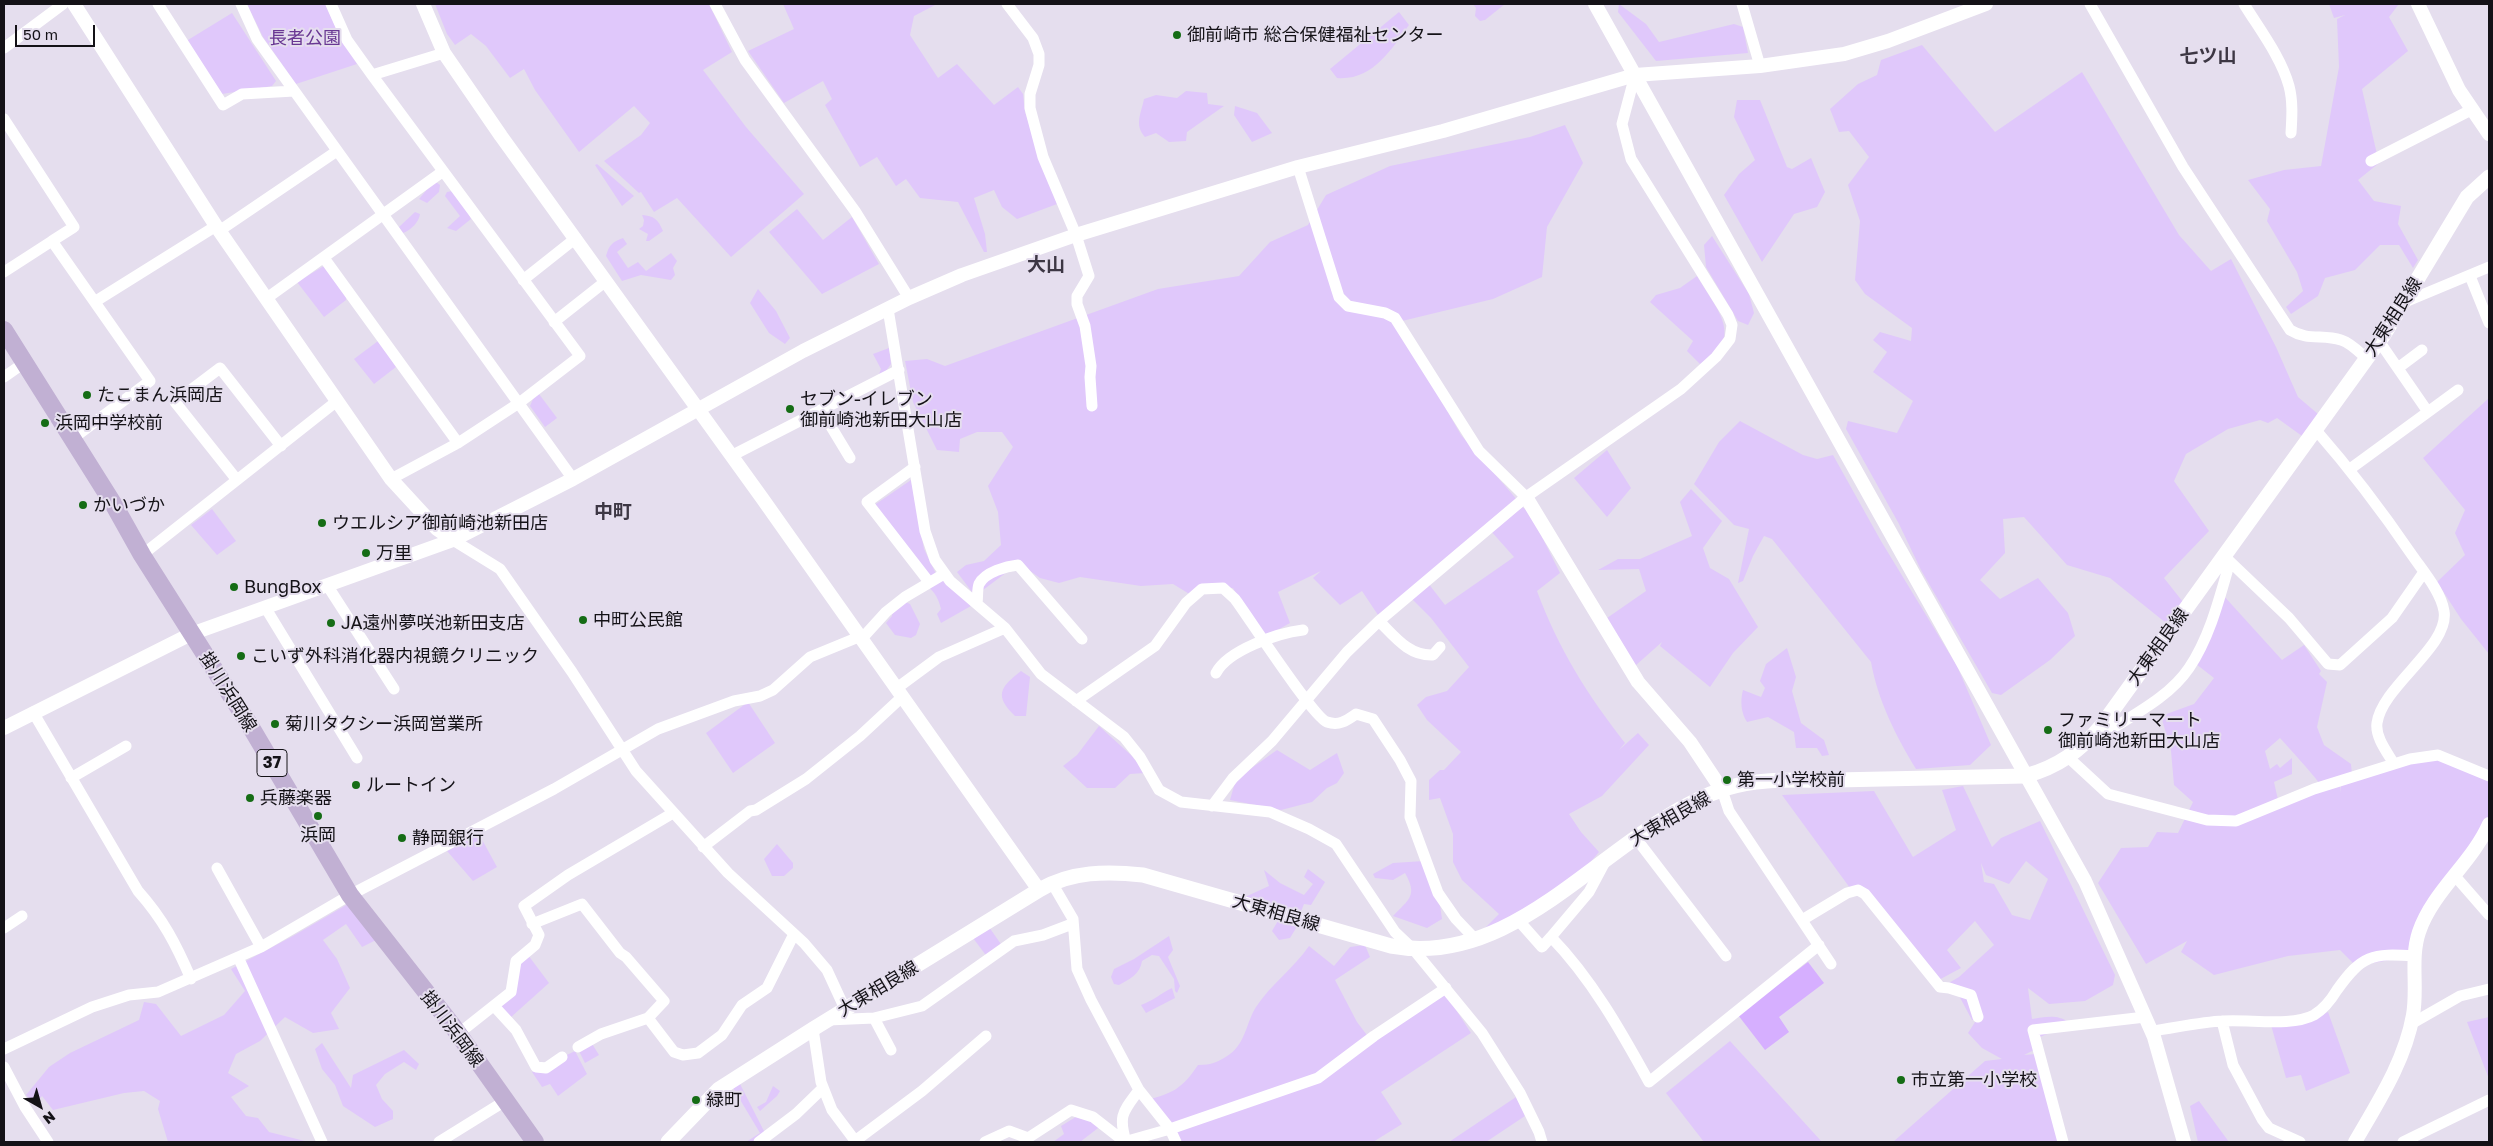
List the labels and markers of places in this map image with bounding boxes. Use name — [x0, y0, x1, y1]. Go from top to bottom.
place label: 御前崎市 総合保健福祉センター — [1187, 24, 1443, 46]
marker: 御前崎市 総合保健福祉センター — [1171, 29, 1183, 41]
place label: たこまん浜岡店 — [97, 384, 223, 406]
place label: セブン‐イレブン 御前崎池新田大山店 — [800, 388, 962, 430]
marker: たこまん浜岡店 — [81, 389, 93, 401]
marker: セブン‐イレブン 御前崎池新田大山店 — [784, 403, 796, 415]
place label: 浜岡中学校前 — [55, 412, 163, 434]
marker: 浜岡中学校前 — [39, 417, 51, 429]
place label: かいづか — [93, 494, 165, 516]
marker: かいづか — [77, 499, 89, 511]
place label: ウエルシア御前崎池新田店 — [332, 512, 548, 534]
marker: ウエルシア御前崎池新田店 — [316, 517, 328, 529]
place label: 万里 — [376, 542, 412, 564]
marker: 万里 — [360, 547, 372, 559]
place label: BungBox — [244, 576, 321, 598]
marker: BungBox — [228, 581, 240, 593]
place label: 中町公民館 — [593, 609, 683, 631]
place label: JA遠州夢咲池新田支店 — [341, 612, 525, 634]
marker: 中町公民館 — [577, 614, 589, 626]
marker: JA遠州夢咲池新田支店 — [325, 617, 337, 629]
place label: こいず外科消化器内視鏡クリニック — [251, 645, 539, 667]
marker: こいず外科消化器内視鏡クリニック — [235, 650, 247, 662]
place label: ファミリーマート 御前崎池新田大山店 — [2058, 709, 2220, 752]
place label: 菊川タクシー浜岡営業所 — [285, 713, 483, 735]
marker: 菊川タクシー浜岡営業所 — [269, 718, 281, 730]
marker: ファミリーマート 御前崎池新田大山店 — [2042, 724, 2054, 736]
place label: 第一小学校前 — [1737, 769, 1845, 791]
place label: ルートイン — [366, 774, 456, 796]
marker: 第一小学校前 — [1721, 774, 1733, 786]
marker: ルートイン — [350, 779, 362, 791]
place label: 兵藤楽器 — [260, 787, 332, 809]
marker: 兵藤楽器 — [244, 792, 256, 804]
marker: 浜岡 — [312, 810, 324, 822]
place label: 浜岡 — [300, 824, 336, 846]
place label: 静岡銀行 — [412, 827, 484, 849]
marker: 静岡銀行 — [396, 832, 408, 844]
place label: 市立第一小学校 — [1911, 1069, 2037, 1091]
marker: 市立第一小学校 — [1895, 1074, 1907, 1086]
place label: 緑町 — [706, 1089, 742, 1111]
marker: 緑町 — [690, 1094, 702, 1106]

